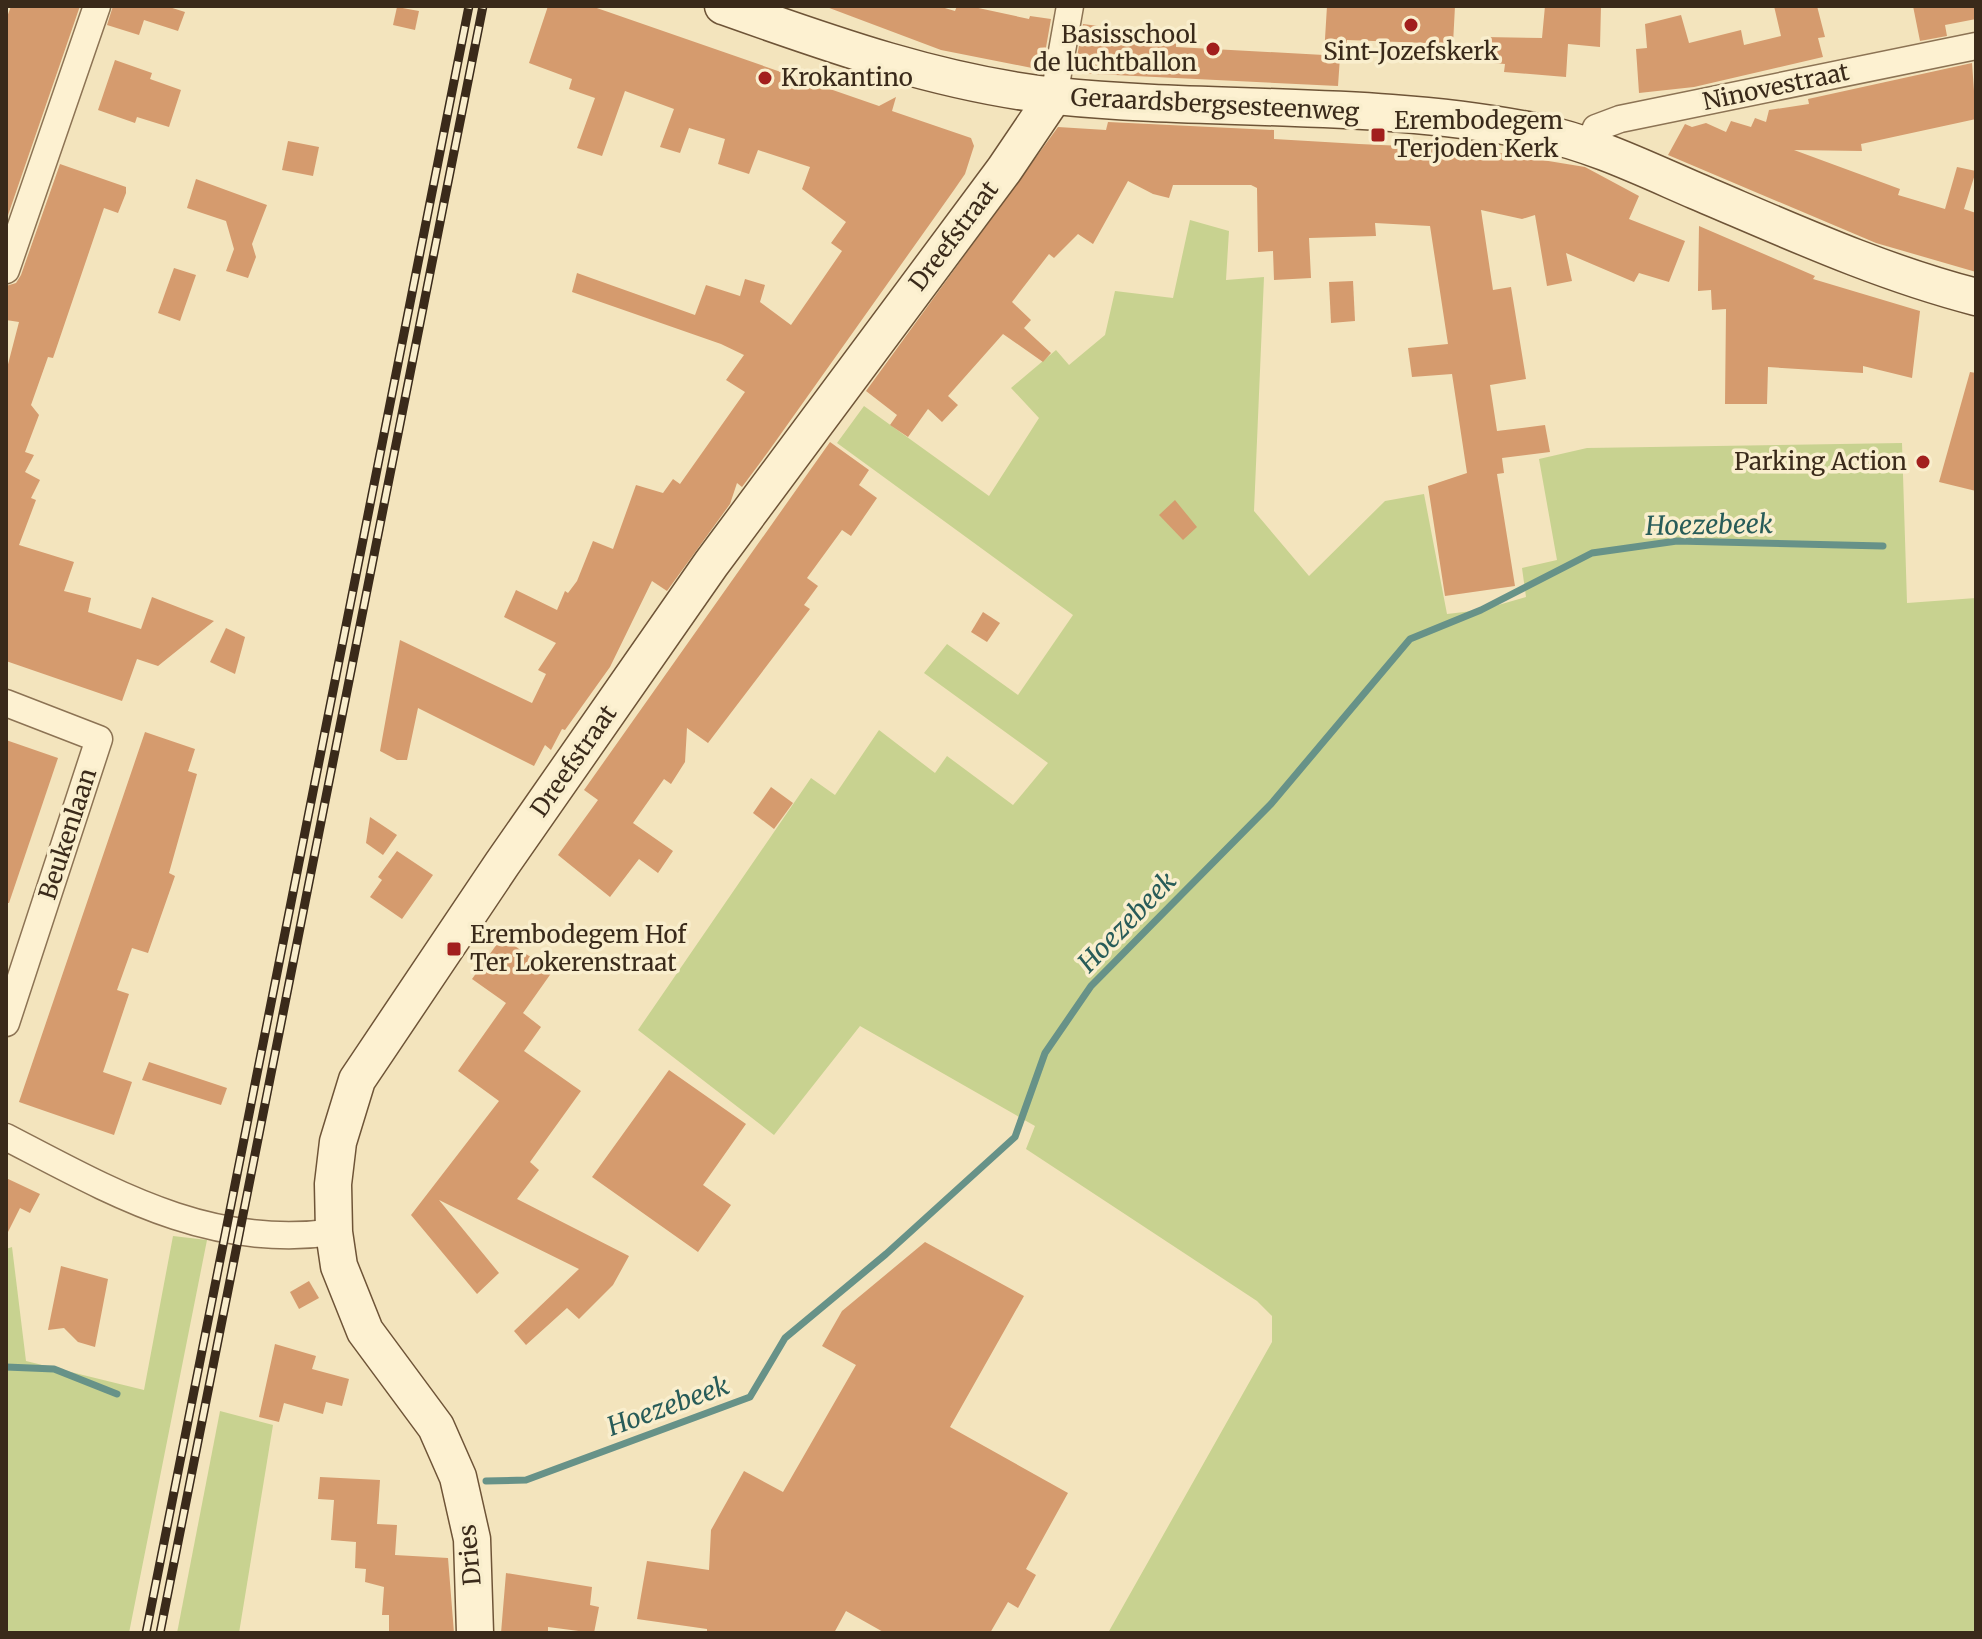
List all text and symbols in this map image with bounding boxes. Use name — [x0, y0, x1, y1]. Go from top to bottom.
marker: Sint-Jozefskerk — [1402, 16, 1420, 34]
place label: Basisschool de luchtballon — [1033, 19, 1197, 78]
place label: Sint-Jozefskerk — [1323, 36, 1499, 67]
marker: Basisschool de luchtballon — [1204, 40, 1222, 58]
street label: Ninovestraat — [1700, 56, 1853, 117]
place label: Krokantino — [781, 62, 913, 93]
marker: Krokantino — [756, 69, 774, 87]
street label: Geraardsbergsesteenweg — [1070, 81, 1361, 128]
place label: Erembodegem Terjoden Kerk — [1394, 105, 1563, 164]
marker: Erembodegem Terjoden Kerk — [1369, 126, 1387, 144]
street label: Dreefstraat — [902, 174, 1005, 297]
place label: Parking Action — [1734, 446, 1907, 477]
marker: Parking Action — [1914, 453, 1932, 471]
water label: Hoezebeek — [1644, 507, 1773, 542]
street label: Dreefstraat — [524, 698, 624, 823]
street label: Beukenlaan — [32, 764, 103, 904]
water label: Hoezebeek — [1070, 864, 1183, 980]
place label: Erembodegem Hof Ter Lokerenstraat — [470, 919, 687, 978]
marker: Erembodegem Hof Ter Lokerenstraat — [445, 940, 463, 958]
water label: Hoezebeek — [601, 1368, 733, 1443]
street label: Dries — [451, 1523, 488, 1587]

